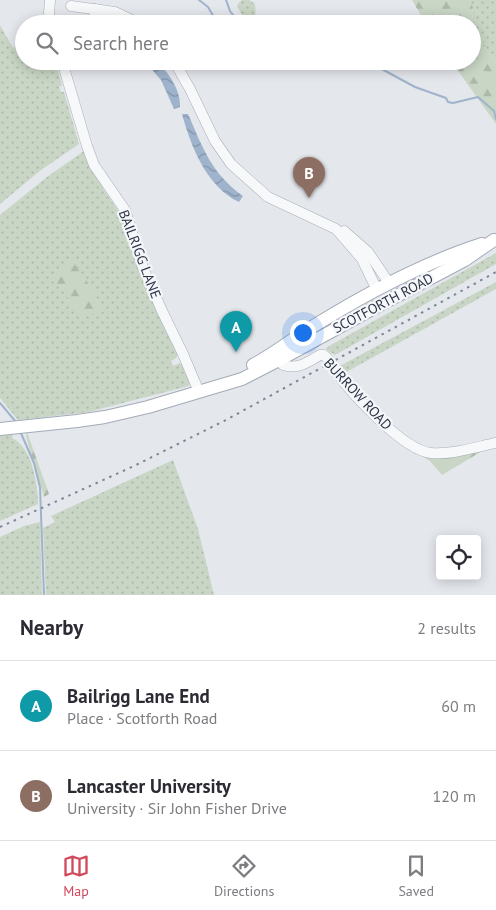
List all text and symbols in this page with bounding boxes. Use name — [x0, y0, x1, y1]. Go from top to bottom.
search box — [15, 15, 481, 70]
icon: search — [33, 29, 61, 57]
text: Search here — [73, 31, 169, 55]
pin: B — [293, 157, 325, 198]
street label: BAILRIGG LANE — [115, 207, 165, 301]
street label: SCOTFORTH ROAD — [330, 269, 436, 337]
pin: A — [220, 311, 252, 352]
your location — [290, 320, 316, 346]
street label: BURROW ROAD — [320, 354, 396, 434]
map controls — [436, 535, 481, 580]
button: locate — [436, 535, 481, 580]
text: Nearby — [20, 614, 83, 641]
text: 2 results — [417, 618, 476, 638]
text: Bailrigg Lane End — [67, 684, 210, 708]
text: A — [31, 696, 41, 716]
text: 60 m — [441, 696, 476, 716]
text: Place · Scotforth Road — [67, 708, 217, 728]
text: Lancaster University — [67, 774, 231, 798]
text: B — [31, 786, 41, 806]
text: 120 m — [433, 786, 476, 806]
text: University · Sir John Fisher Drive — [67, 798, 287, 818]
tab: Map — [62, 852, 90, 900]
tab: Directions — [214, 852, 274, 900]
tab: Saved — [398, 852, 434, 900]

